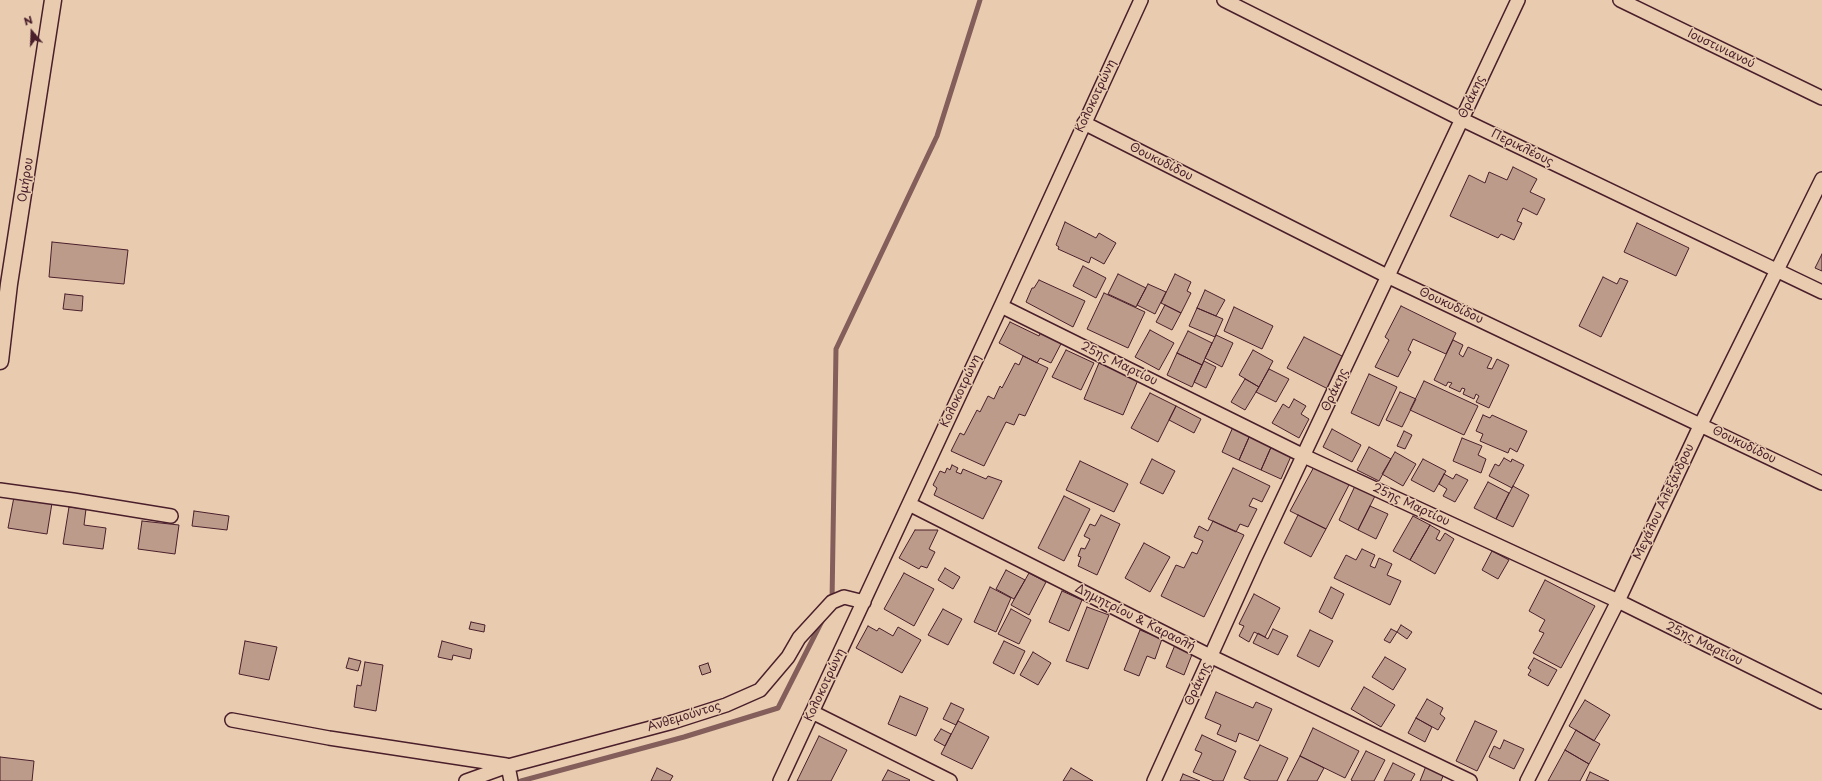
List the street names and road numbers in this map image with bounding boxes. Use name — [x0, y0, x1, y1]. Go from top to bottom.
street label: Ιουστινιανού — [1685, 27, 1757, 71]
street label: Κολοκοτρώνη — [1073, 57, 1119, 135]
street label: Θράκης — [1456, 73, 1488, 121]
street label: Περικλέους — [1488, 127, 1556, 169]
street label: Θουκυδίδου — [1127, 140, 1195, 184]
street label: Ομήρου — [15, 157, 37, 203]
street label: Θουκυδίδου — [1417, 285, 1485, 327]
street label: 25ης Μαρτίου — [1078, 339, 1160, 389]
street label: Κολοκοτρώνη — [938, 352, 984, 430]
street label: Θράκης — [1319, 366, 1351, 414]
street label: Θουκυδίδου — [1710, 423, 1778, 467]
street label: Μεγάλου Αλεξάνδρου — [1631, 442, 1697, 562]
street label: 25ης Μαρτίου — [1370, 481, 1452, 529]
street label: Δημητρίου & Καραολή — [1072, 581, 1198, 655]
street label: 25ης Μαρτίου — [1663, 619, 1745, 669]
street label: Κολοκοτρώνη — [802, 646, 848, 724]
street label: Θράκης — [1182, 660, 1214, 708]
street label: Ανθεμούντος — [646, 699, 722, 735]

